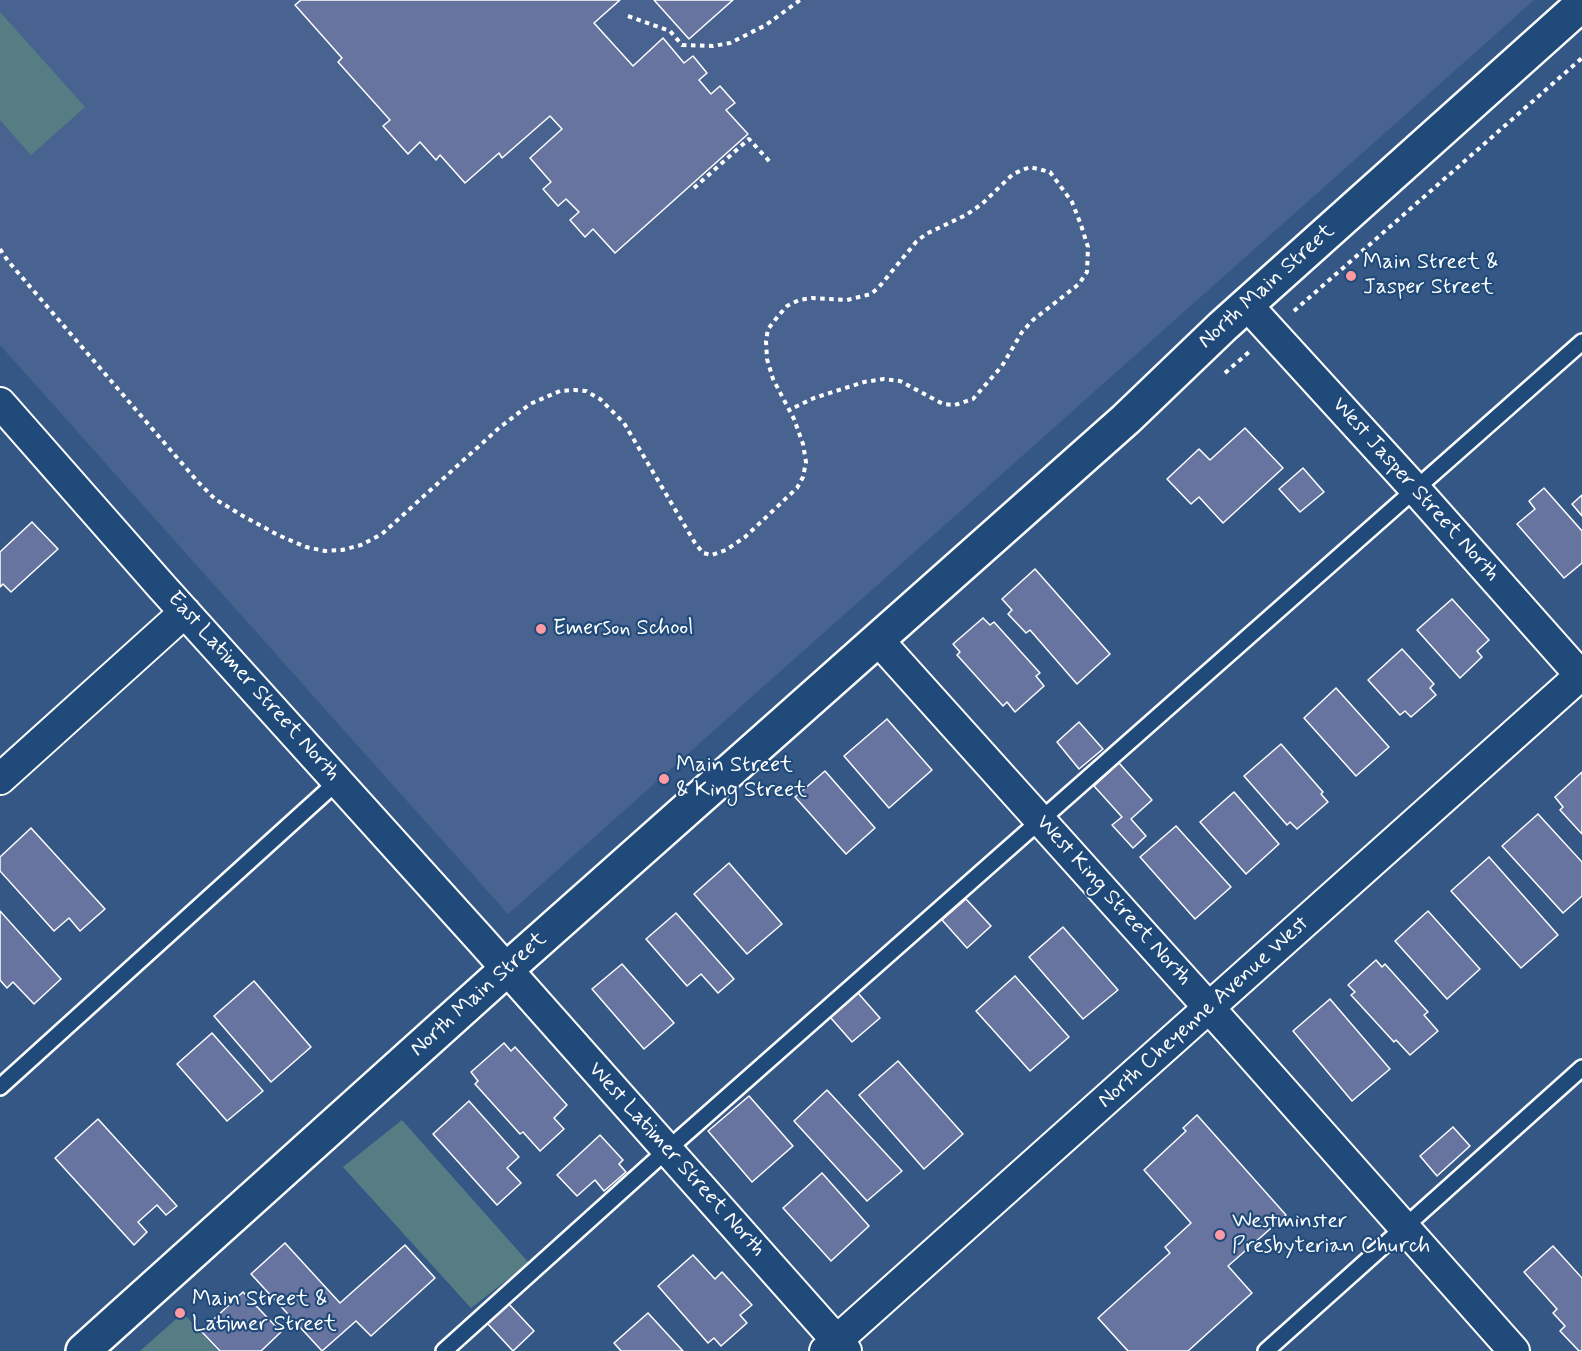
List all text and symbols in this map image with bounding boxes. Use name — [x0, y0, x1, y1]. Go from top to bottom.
street label: North Main Street — [1194, 219, 1340, 355]
place label: Main Street & Jasper Street — [1363, 250, 1499, 302]
marker: Main Street & Jasper Street — [1344, 269, 1358, 283]
street label: West Jasper Street North — [1325, 392, 1505, 588]
street label: East Latimer Street North — [161, 587, 345, 787]
place label: Emerson School — [553, 616, 694, 642]
marker: Emerson School — [534, 622, 548, 636]
place label: Main Street & King Street — [676, 753, 807, 804]
marker: Main Street & King Street — [657, 772, 671, 786]
street label: West King Street North — [1029, 810, 1197, 992]
street label: North Cheyenne Avenue West — [1093, 911, 1315, 1115]
street label: North Main Street — [406, 927, 552, 1063]
street label: West Latimer Street North — [582, 1057, 770, 1263]
place label: Westminster Presbyterian Church — [1232, 1209, 1430, 1260]
marker: Westminster Presbyterian Church — [1213, 1228, 1227, 1242]
place label: Main Street & Latimer Street — [192, 1287, 337, 1338]
marker: Main Street & Latimer Street — [173, 1306, 187, 1320]

